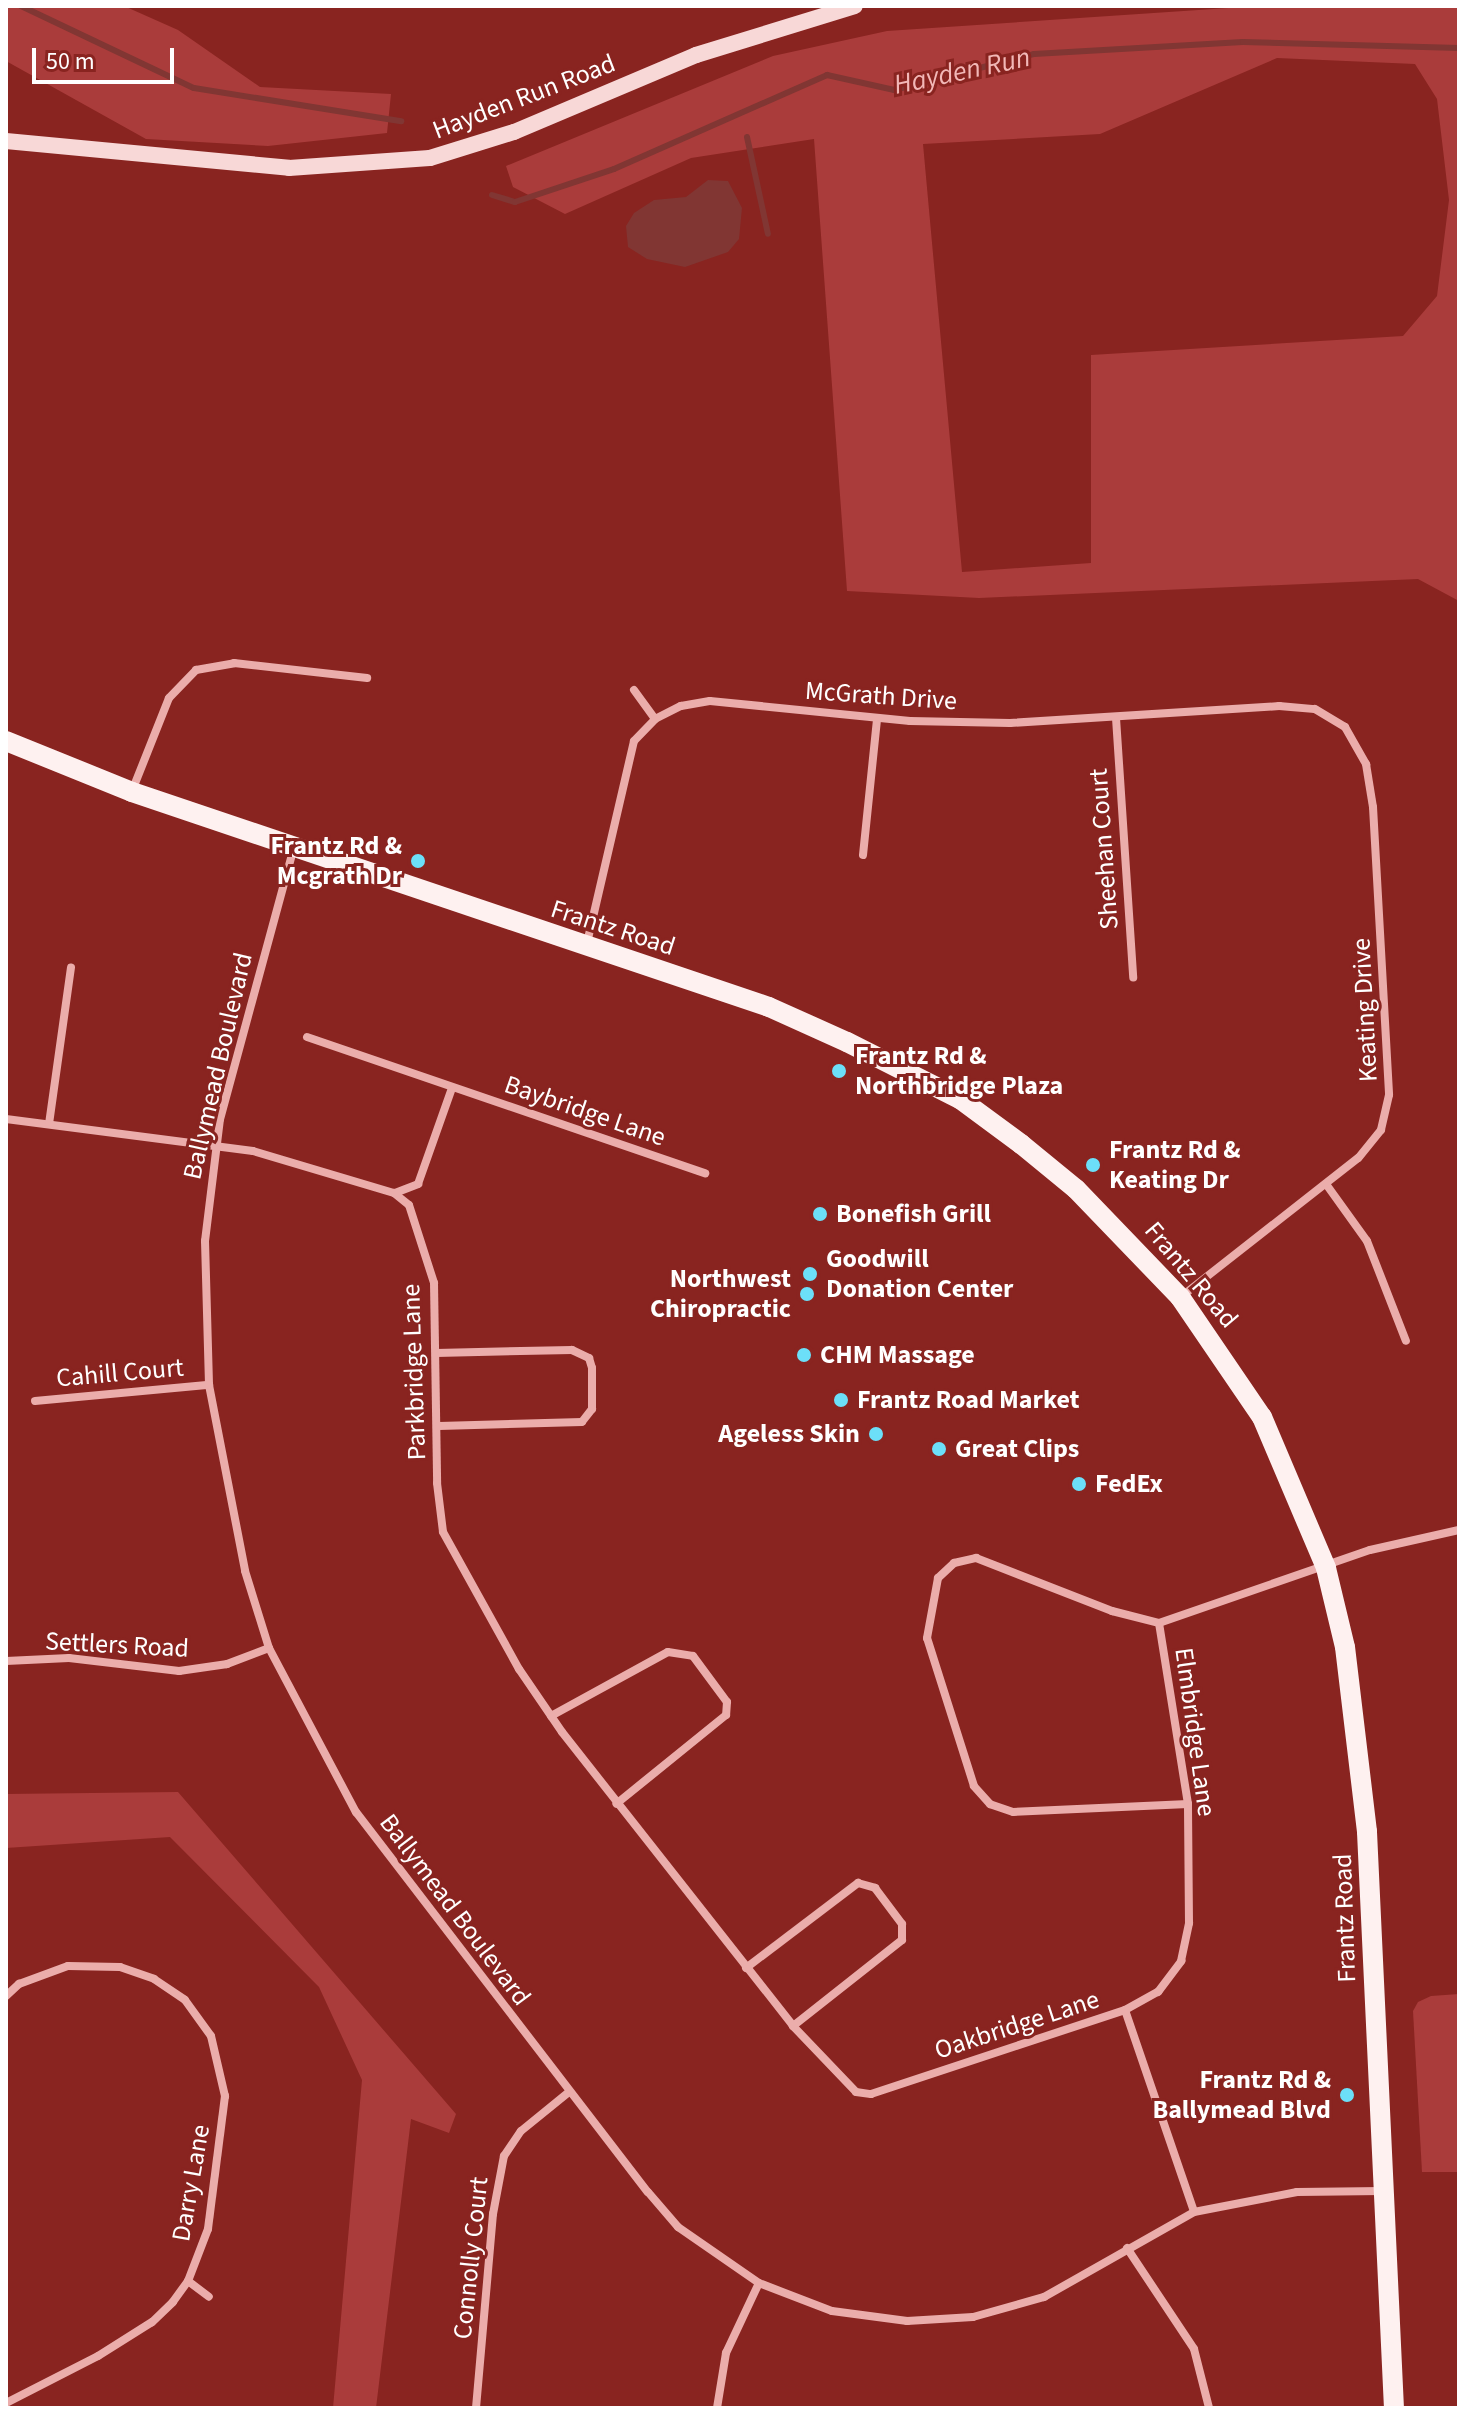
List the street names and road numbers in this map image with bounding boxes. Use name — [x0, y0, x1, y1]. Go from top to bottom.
street label: Hayden Run Road — [428, 48, 620, 146]
street label: McGrath Drive — [804, 675, 958, 717]
street label: Sheehan Court — [1083, 767, 1125, 931]
street label: Frantz Road — [547, 893, 679, 963]
street label: Keating Drive — [1346, 937, 1384, 1083]
street label: Ballymead Boulevard — [177, 950, 259, 1182]
street label: Baybridge Lane — [500, 1069, 670, 1153]
street label: Frantz Road — [1138, 1216, 1244, 1334]
street label: Parkbridge Lane — [395, 1283, 433, 1461]
street label: Cahill Court — [55, 1352, 185, 1394]
street label: Settlers Road — [44, 1626, 190, 1664]
street label: Elmbridge Lane — [1168, 1646, 1222, 1818]
street label: Ballymead Boulevard — [373, 1808, 537, 2012]
street label: Frantz Road — [1327, 1853, 1363, 1983]
street label: Oakbridge Lane — [931, 1984, 1103, 2066]
street label: Darry Lane — [165, 2122, 217, 2244]
street label: Connolly Court — [447, 2175, 495, 2341]

